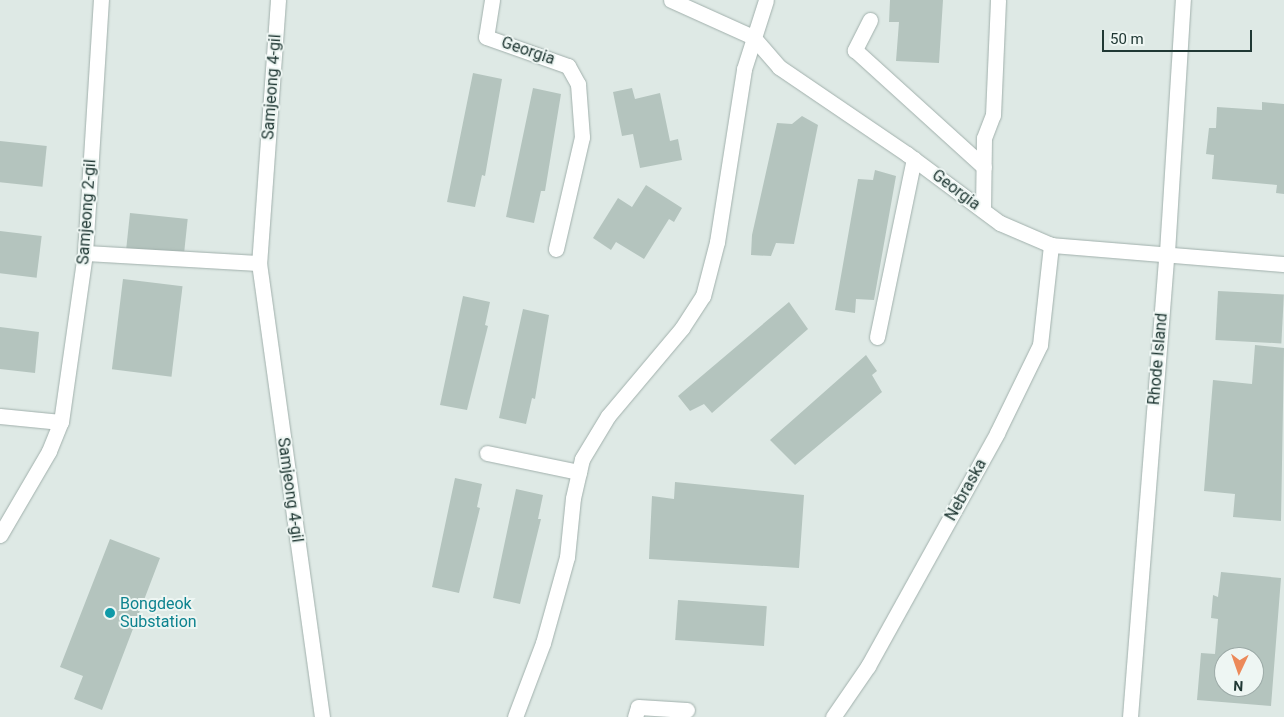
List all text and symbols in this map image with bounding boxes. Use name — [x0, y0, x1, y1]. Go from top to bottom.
scale bar — [1104, 20, 1254, 52]
text: 50 m — [1110, 30, 1144, 48]
street label: Georgia — [499, 33, 557, 69]
street label: Samjeong 4-gil — [259, 34, 285, 140]
street label: Samjeong 2-gil — [74, 159, 100, 265]
street label: Georgia — [928, 166, 984, 214]
street label: Rhode Island — [1144, 312, 1172, 406]
street label: Samjeong 4-gil — [273, 436, 307, 544]
street label: Nebraska — [941, 456, 991, 524]
place label: Bongdeok Substation — [120, 594, 197, 632]
marker: Bongdeok Substation — [104, 607, 116, 619]
north arrow — [1214, 647, 1264, 697]
text: N — [1233, 678, 1244, 694]

